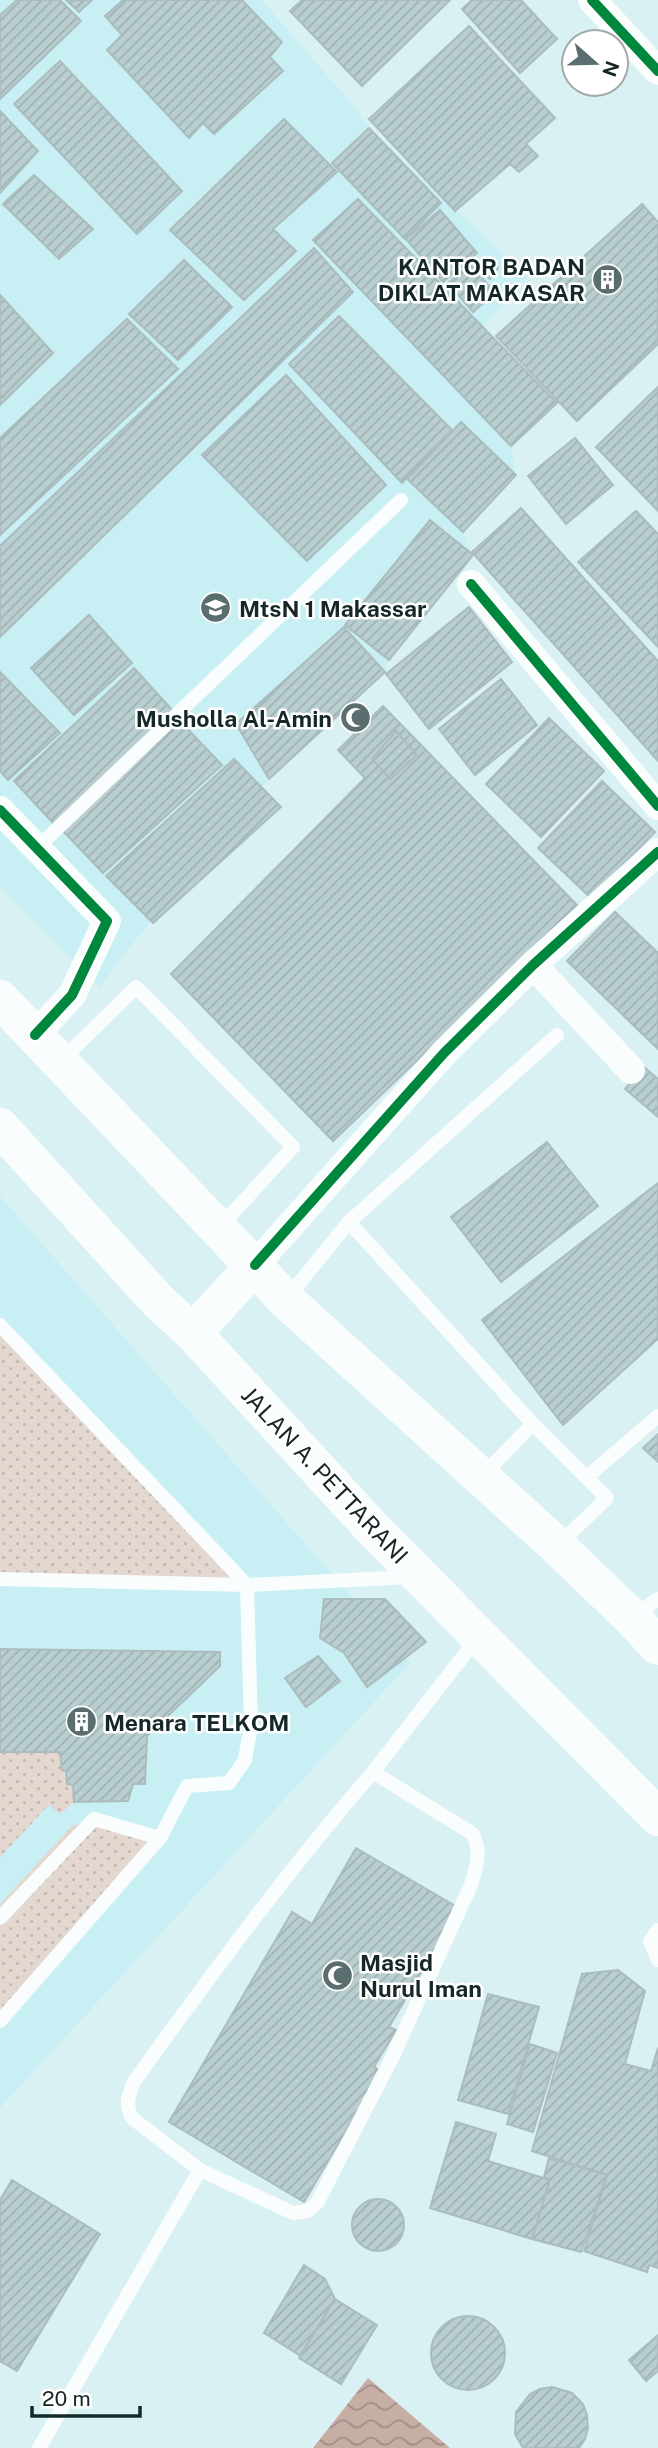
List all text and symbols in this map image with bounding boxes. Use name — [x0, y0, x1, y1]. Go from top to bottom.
north arrow — [560, 28, 630, 98]
text: N — [598, 58, 624, 80]
place label: KANTOR BADAN DIKLAT MAKASAR — [378, 253, 585, 306]
building icon: KANTOR BADAN DIKLAT MAKASAR — [591, 262, 625, 296]
school or university icon: MtsN 1 Makassar — [199, 591, 233, 625]
place label: MtsN 1 Makassar — [239, 595, 426, 622]
mosque icon: Musholla Al-Amin — [338, 701, 372, 735]
place label: Musholla Al-Amin — [136, 705, 332, 732]
street label: JALAN A. PETTARANI — [236, 1381, 414, 1569]
building icon: Menara TELKOM — [64, 1705, 98, 1739]
place label: Menara TELKOM — [104, 1709, 289, 1736]
place label: Masjid Nurul Iman — [360, 1949, 482, 2002]
mosque icon: Masjid Nurul Iman — [320, 1958, 354, 1992]
scale bar — [32, 2374, 140, 2418]
text: 20 m — [42, 2386, 91, 2411]

